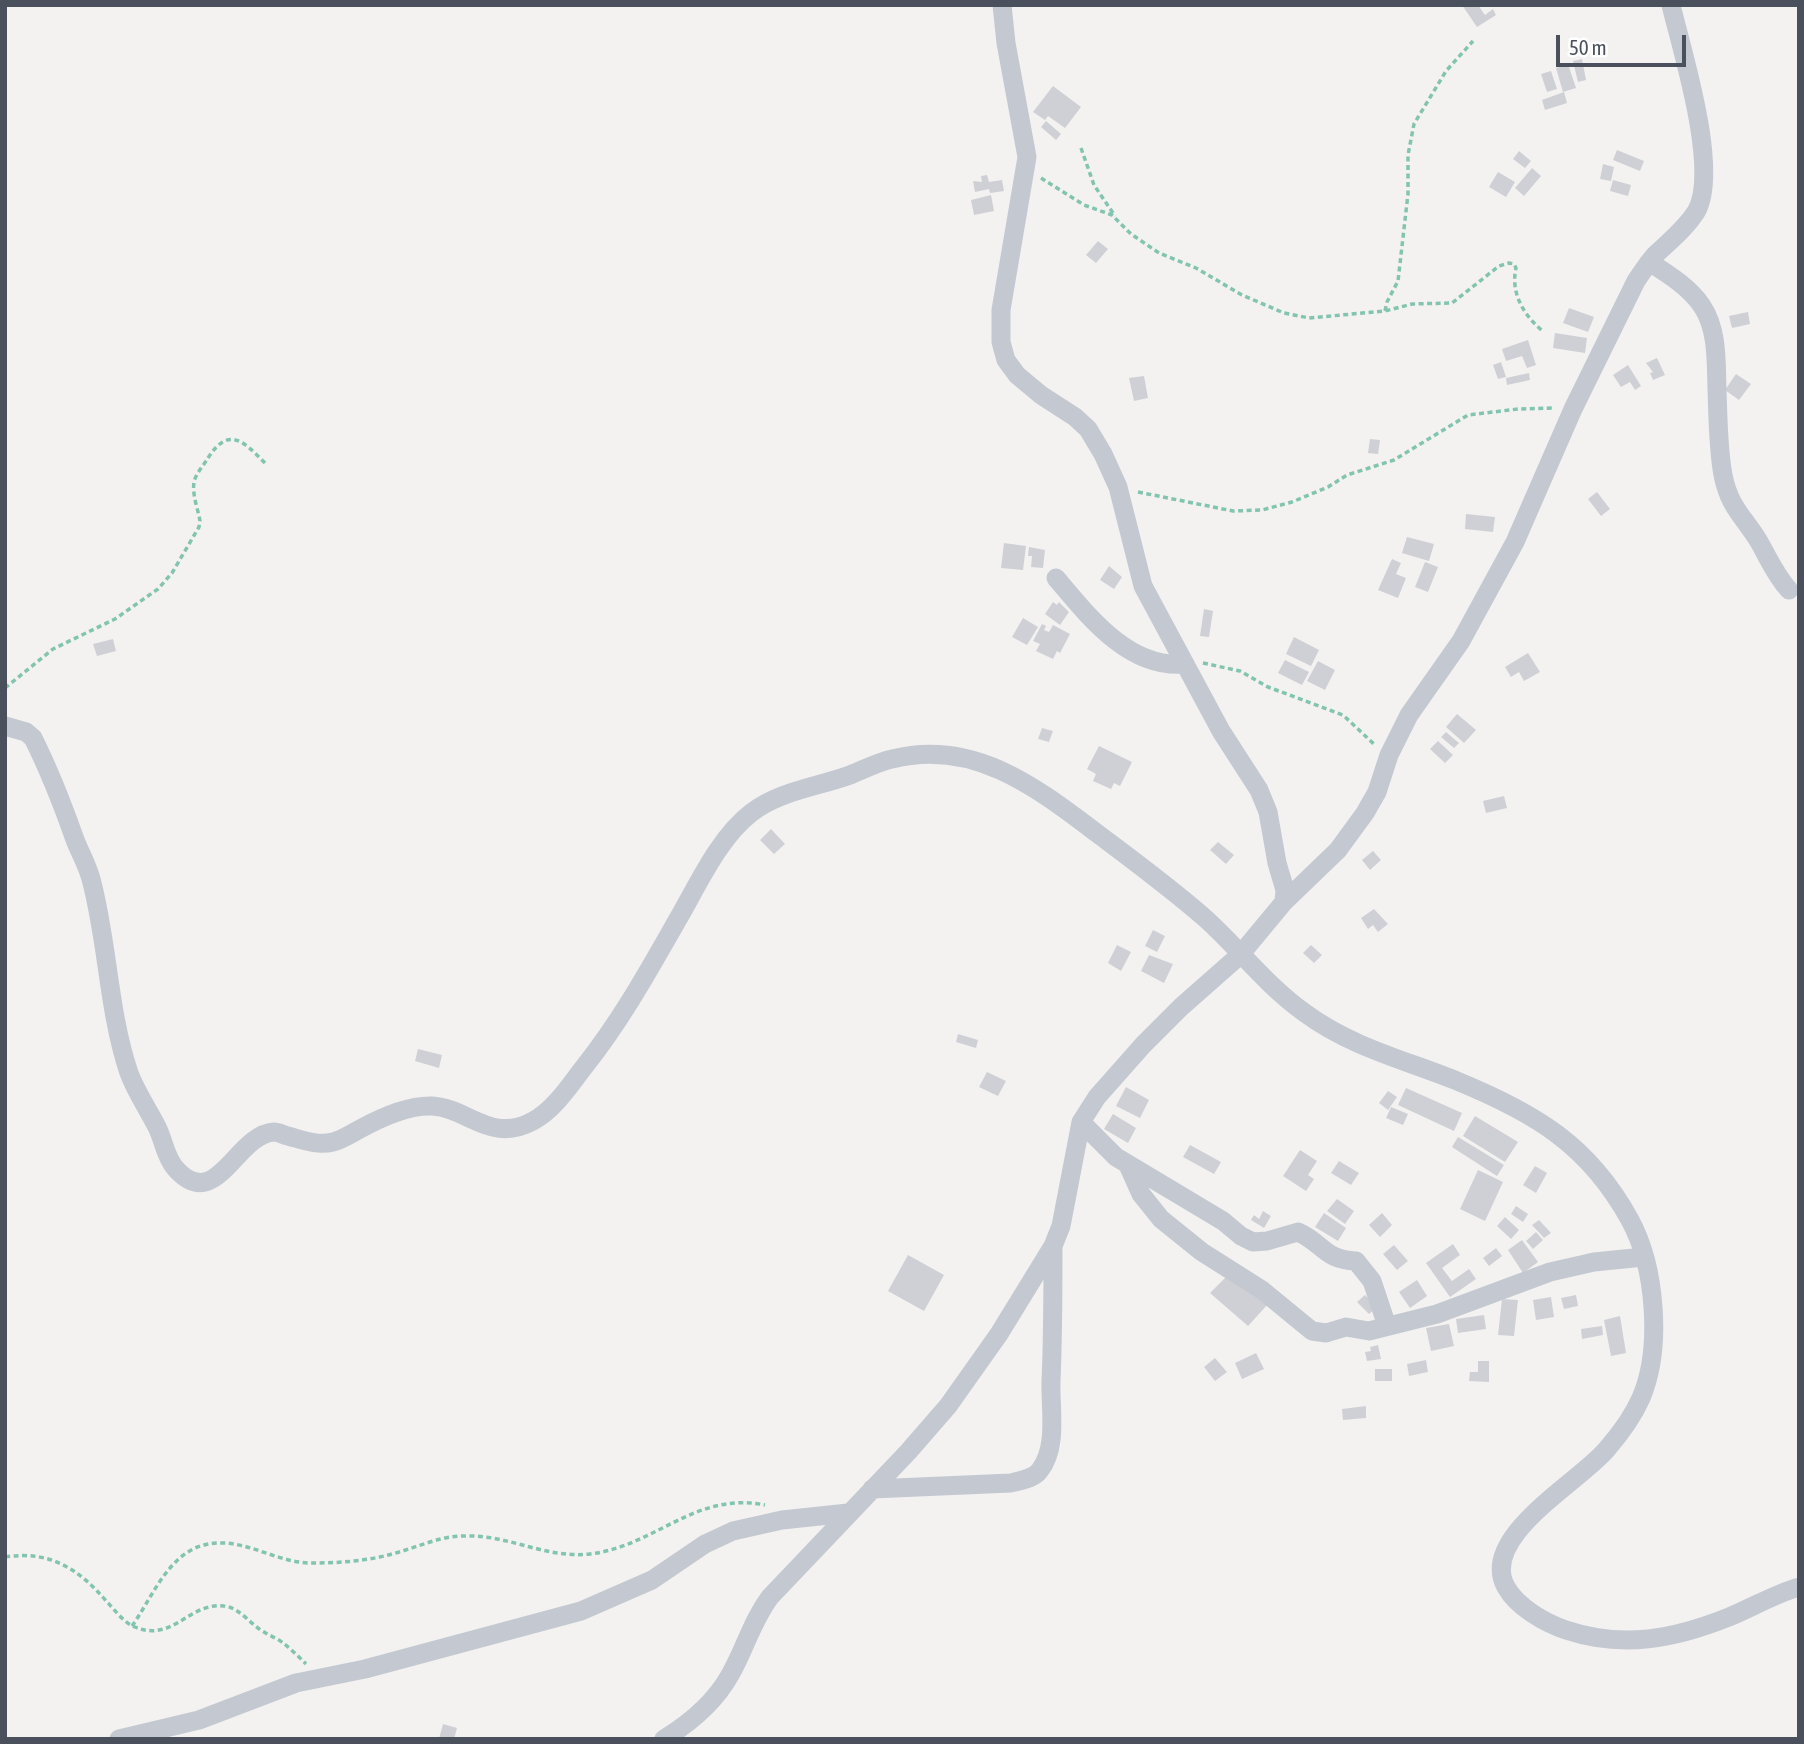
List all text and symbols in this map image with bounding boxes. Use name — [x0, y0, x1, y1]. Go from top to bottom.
scale bar — [1559, 21, 1688, 65]
text: 50 m — [1569, 35, 1607, 59]

